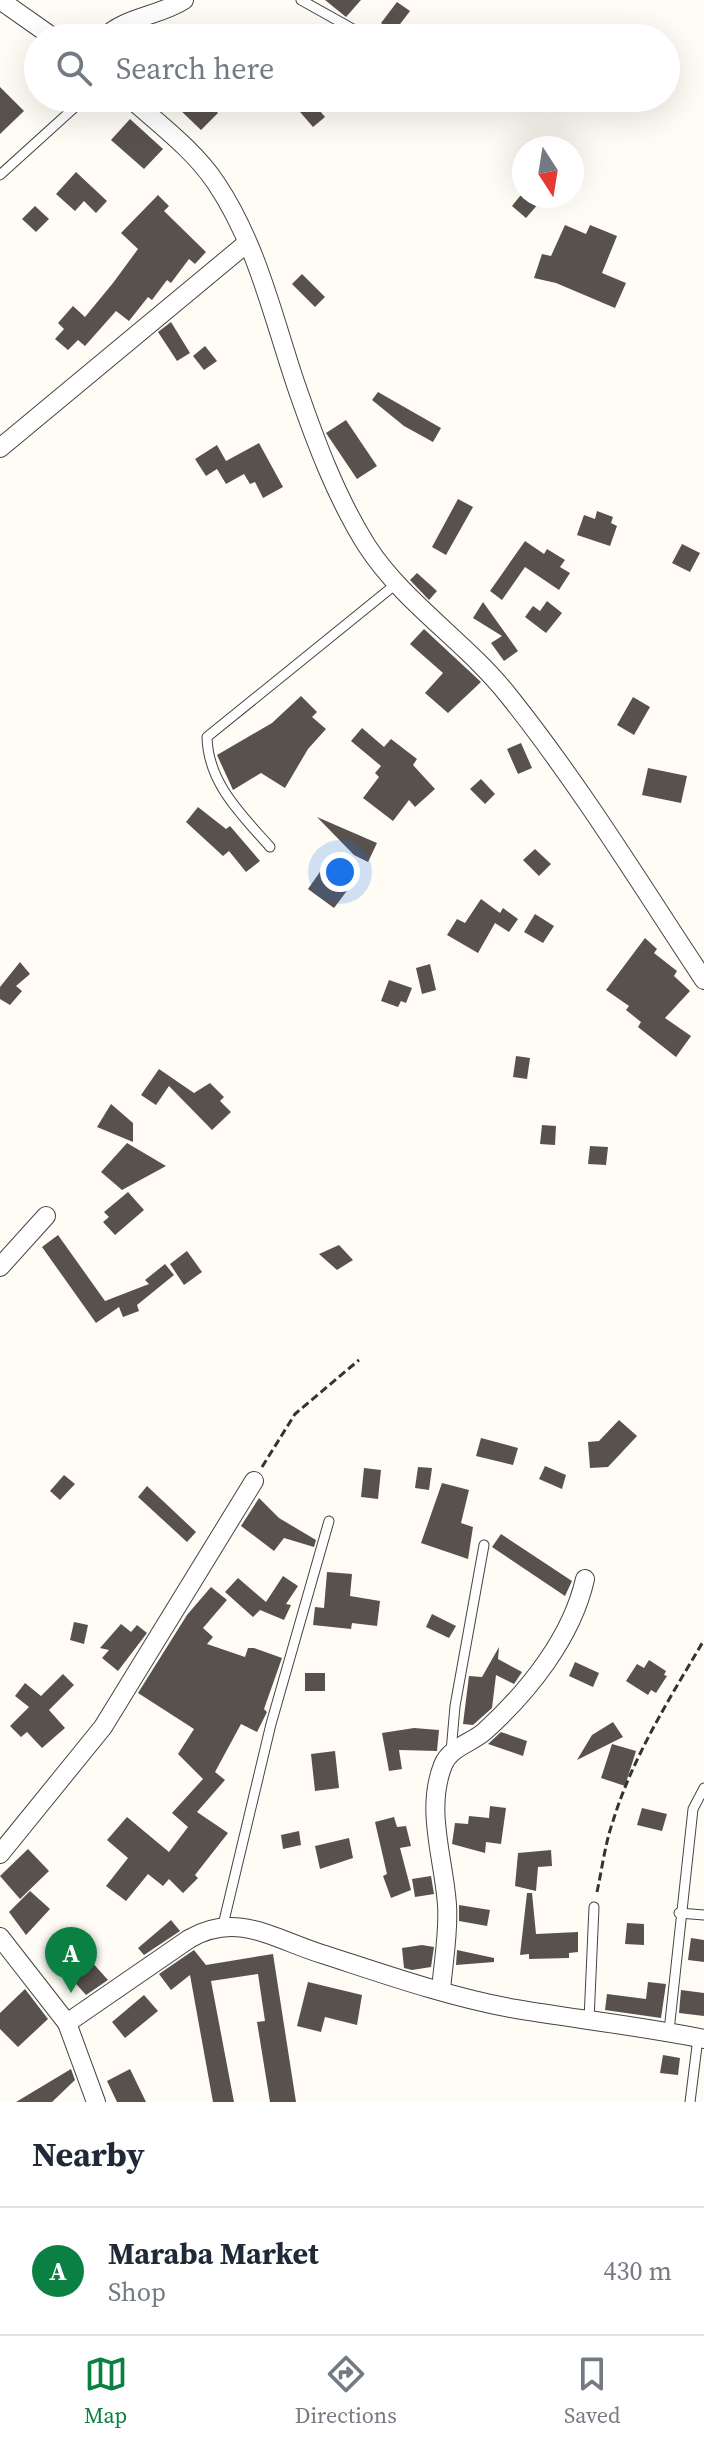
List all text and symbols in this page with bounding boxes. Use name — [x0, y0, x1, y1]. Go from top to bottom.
search box — [24, 24, 680, 112]
icon: search — [52, 46, 96, 90]
text: Search here — [116, 48, 274, 89]
north arrow — [512, 136, 584, 208]
your location — [320, 852, 360, 892]
pin: A — [45, 1927, 97, 1993]
text: Nearby — [32, 2131, 145, 2177]
text: Maraba Market — [108, 2233, 319, 2274]
text: A — [49, 2253, 67, 2289]
text: 430 m — [604, 2253, 672, 2289]
text: Shop — [108, 2274, 166, 2310]
tab: Map — [84, 2352, 128, 2430]
tab: Directions — [295, 2352, 397, 2430]
tab: Saved — [564, 2352, 620, 2430]

